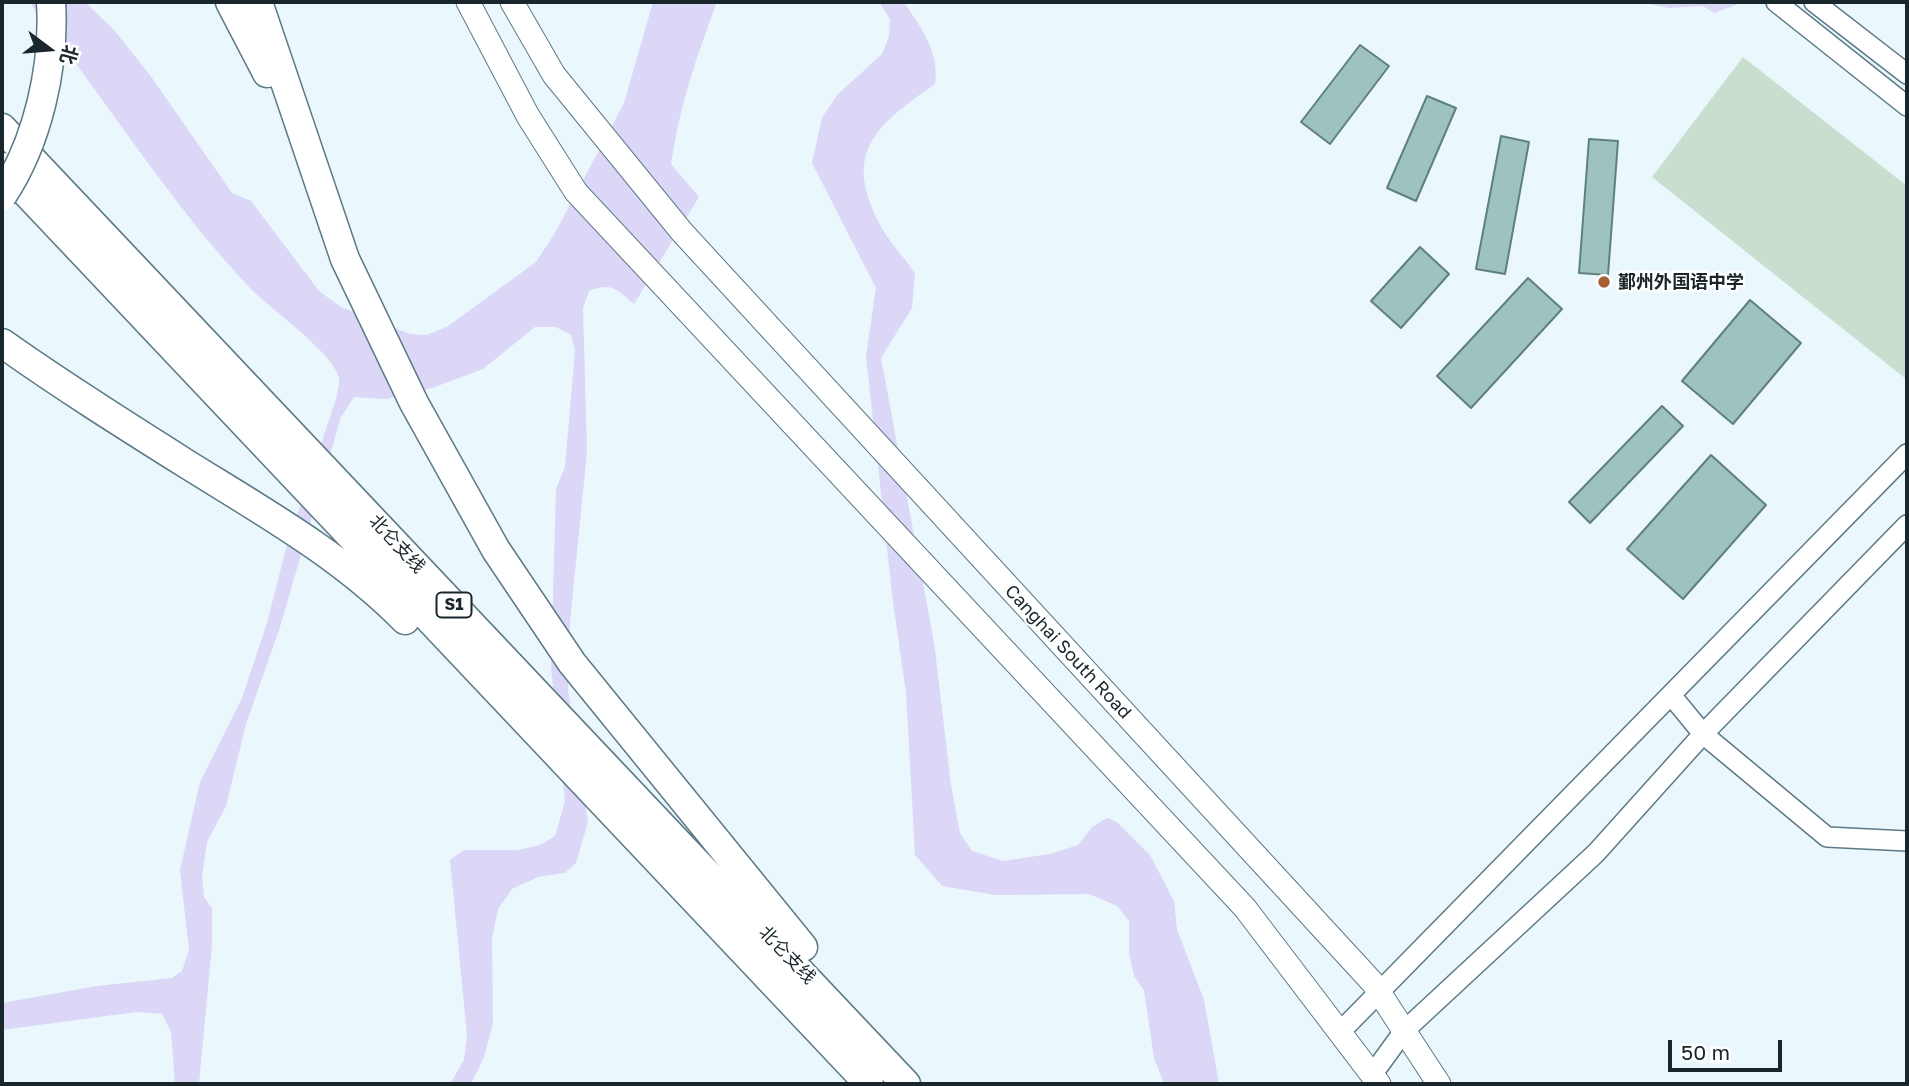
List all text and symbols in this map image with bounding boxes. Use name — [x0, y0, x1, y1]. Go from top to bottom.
north arrow — [14, 14, 84, 84]
text: 北 — [56, 43, 83, 67]
place label: 鄞州外国语中学 — [1618, 271, 1744, 293]
marker: 鄞州外国语中学 — [1596, 274, 1612, 290]
street label: 北仑支线 — [365, 510, 429, 578]
street label: Canghai South Road — [1000, 581, 1136, 723]
road number: S1 — [436, 592, 472, 618]
street label: 北仑支线 — [754, 922, 820, 988]
scale bar — [1671, 1026, 1785, 1070]
text: 50 m — [1681, 1039, 1730, 1065]

